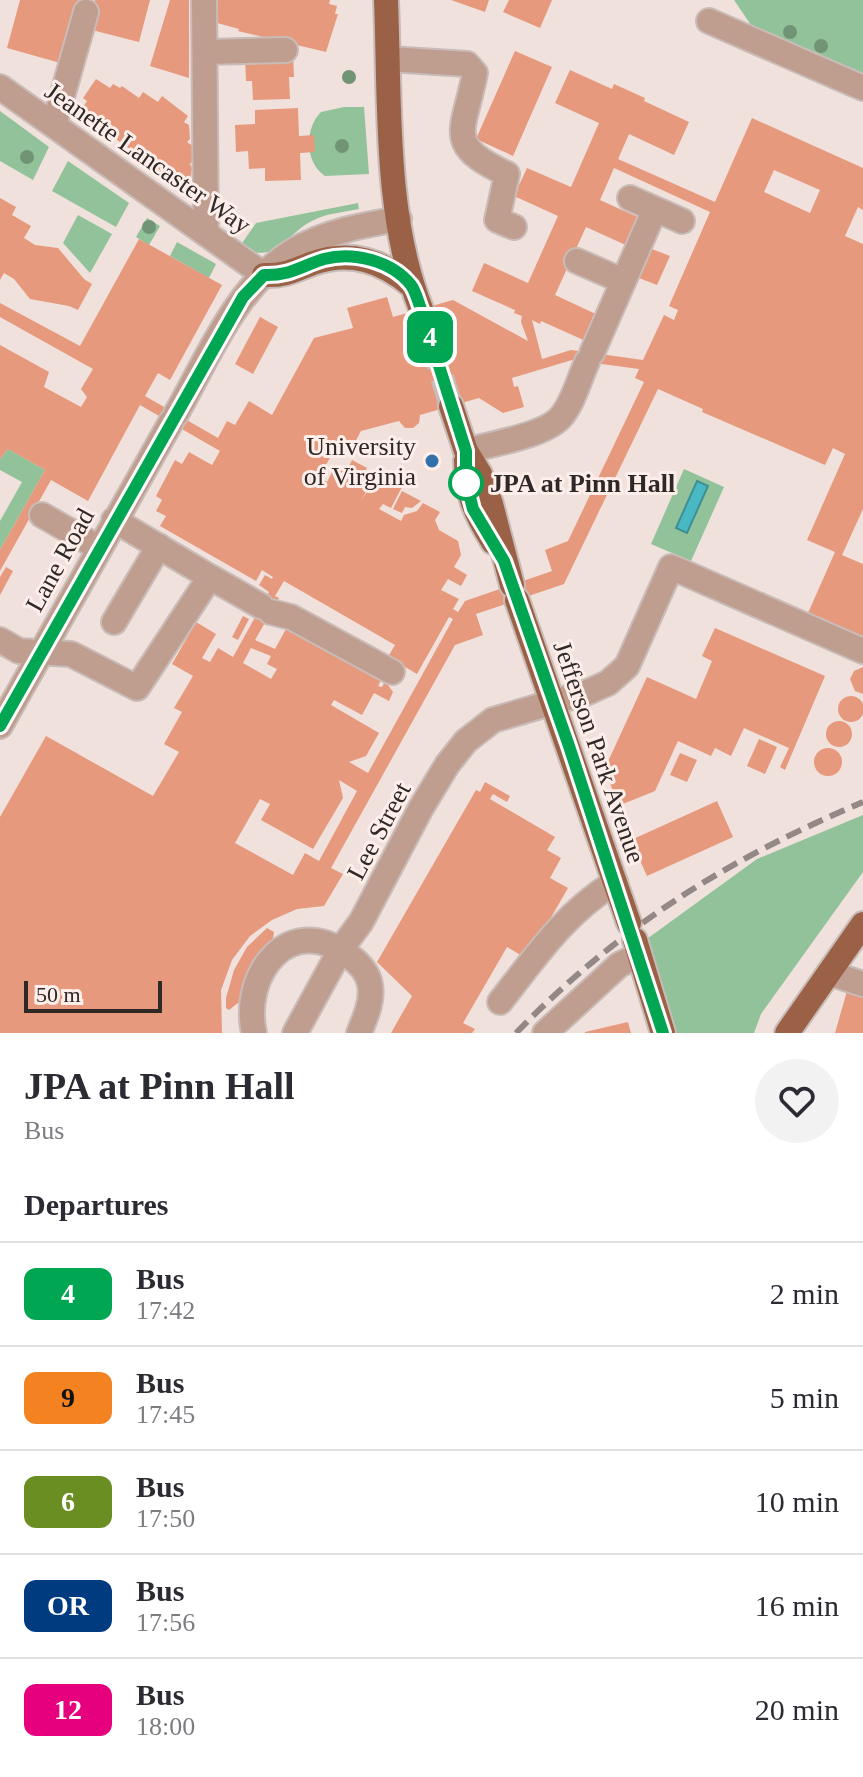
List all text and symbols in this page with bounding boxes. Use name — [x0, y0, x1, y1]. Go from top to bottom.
street label: Jeanette Lancaster Way — [40, 76, 256, 240]
line badge: 4 — [404, 311, 456, 363]
text: 4 — [423, 321, 437, 352]
place label: University of Virginia — [304, 432, 416, 491]
marker: University of Virginia — [423, 452, 441, 470]
marker: JPA at Pinn Hall — [449, 466, 483, 500]
place label: JPA at Pinn Hall — [490, 469, 675, 498]
street label: Lane Road — [20, 503, 100, 617]
street label: Jefferson Park Avenue — [547, 637, 651, 867]
street label: Lee Street — [341, 777, 417, 885]
scale bar — [24, 977, 162, 1013]
text: 50 m — [36, 982, 81, 1007]
button: heart — [755, 1059, 839, 1143]
text: JPA at Pinn Hall — [24, 1065, 295, 1107]
text: Bus — [24, 1116, 64, 1145]
text: Departures — [24, 1188, 168, 1221]
text: Bus — [136, 1262, 184, 1295]
text: 2 min — [770, 1277, 839, 1310]
text: 4 — [61, 1278, 75, 1309]
text: 17:42 — [136, 1296, 195, 1325]
text: Bus — [136, 1366, 184, 1399]
text: 5 min — [770, 1381, 839, 1414]
text: 9 — [61, 1382, 75, 1413]
text: 17:45 — [136, 1400, 195, 1429]
text: Bus — [136, 1470, 184, 1503]
text: 10 min — [755, 1485, 839, 1518]
text: 6 — [61, 1486, 75, 1517]
text: 17:50 — [136, 1504, 195, 1533]
text: Bus — [136, 1574, 184, 1607]
text: 16 min — [755, 1589, 839, 1622]
text: OR — [47, 1590, 89, 1621]
text: 17:56 — [136, 1608, 195, 1637]
text: Bus — [136, 1678, 184, 1711]
text: 20 min — [755, 1693, 839, 1726]
text: 12 — [54, 1694, 82, 1725]
text: 18:00 — [136, 1712, 195, 1741]

